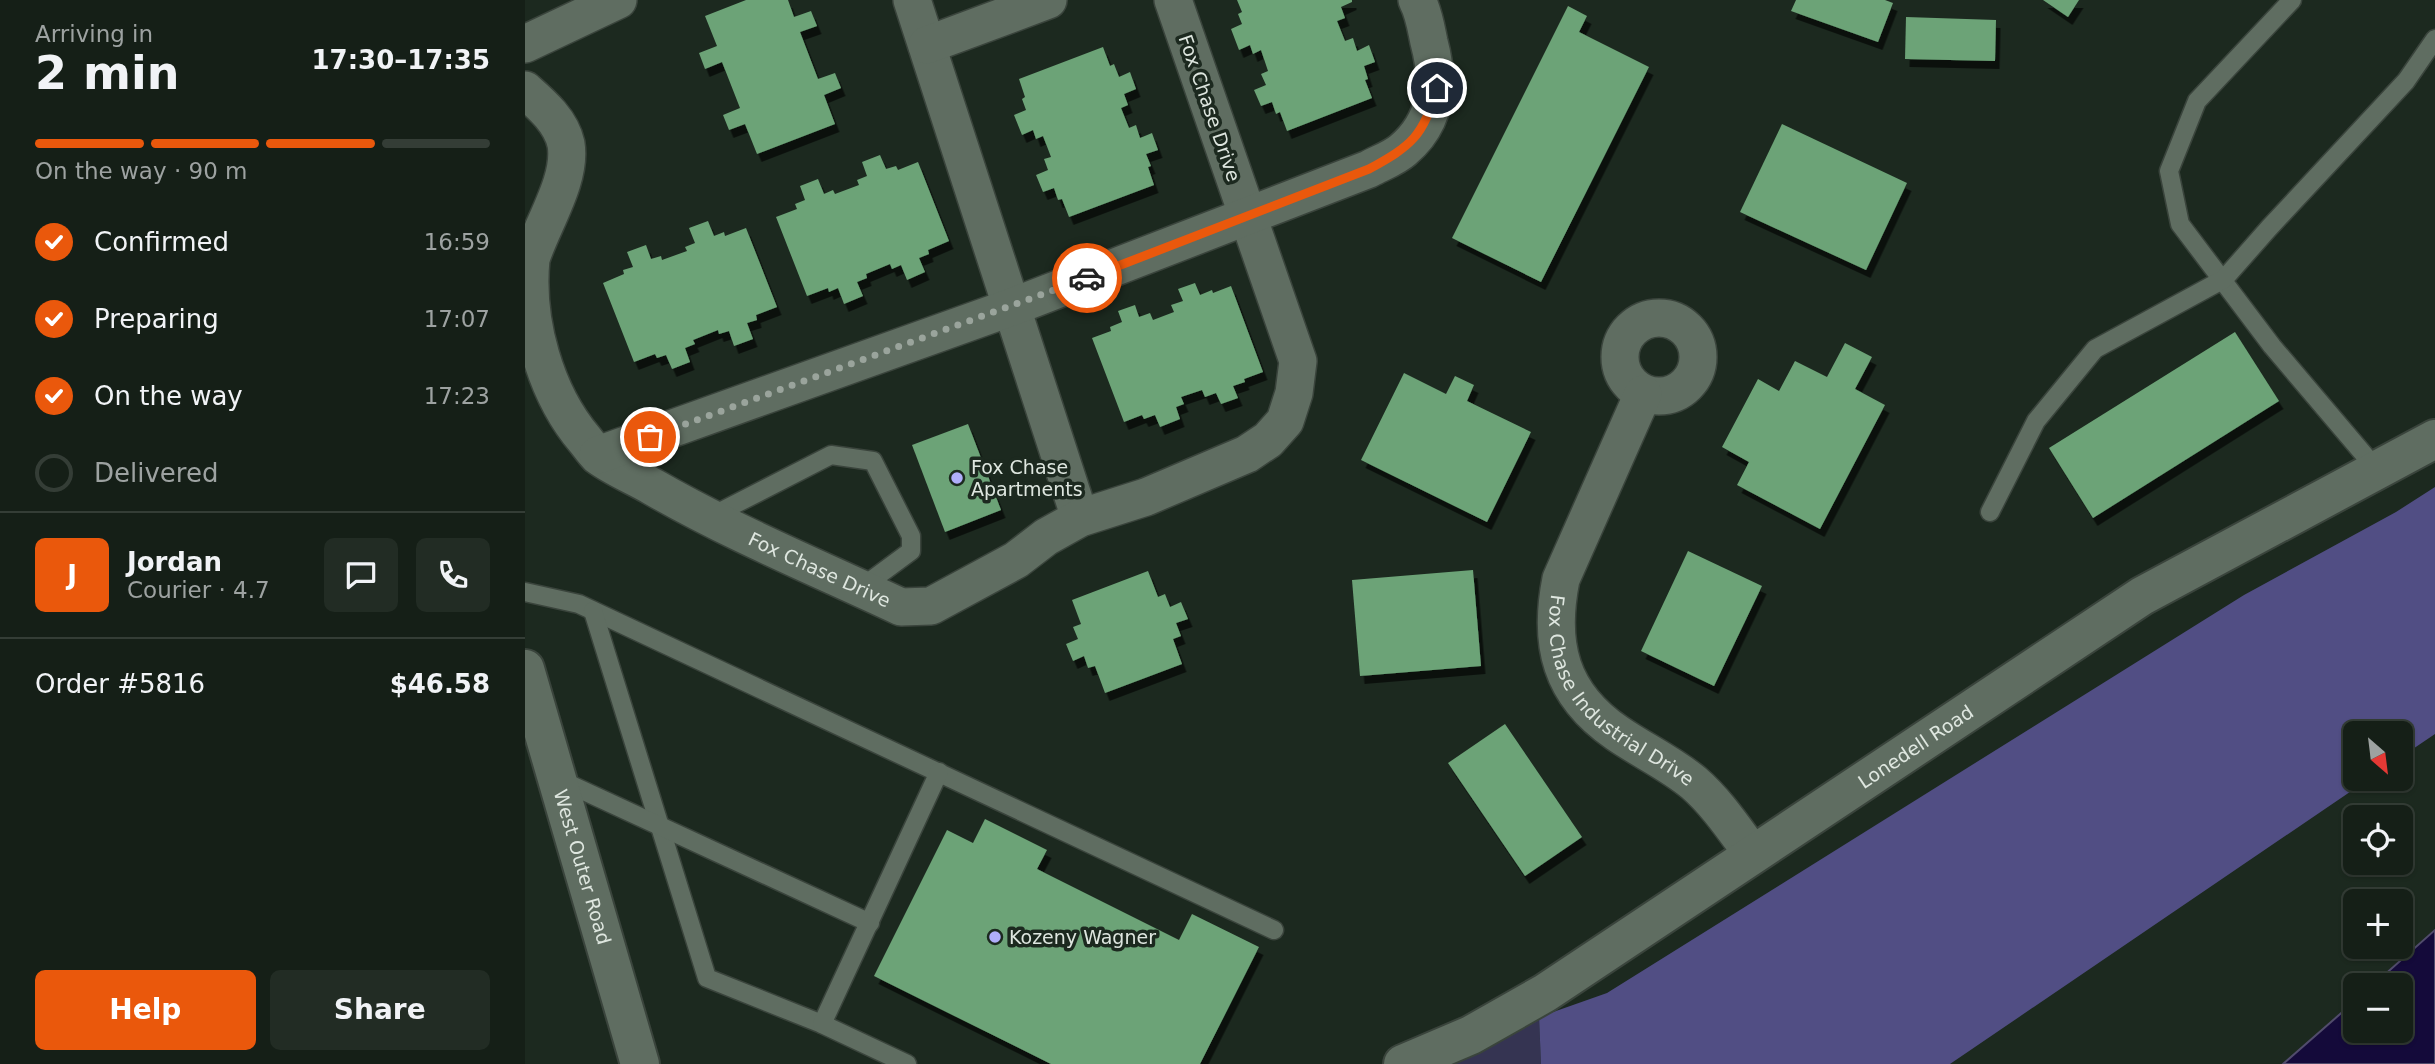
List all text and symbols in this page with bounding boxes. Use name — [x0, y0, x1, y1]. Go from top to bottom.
text: Arriving in — [35, 21, 153, 47]
street label: Fox Chase Drive — [1175, 32, 1245, 184]
text: 17:30–17:35 — [311, 45, 490, 75]
text: 2 min — [35, 46, 179, 100]
pin — [1407, 58, 1467, 118]
icon: home — [1418, 69, 1456, 107]
text: On the way · 90 m — [35, 158, 247, 184]
icon: check — [35, 223, 73, 261]
text: Confirmed — [94, 227, 229, 257]
text: 16:59 — [424, 229, 490, 255]
courier — [1052, 243, 1122, 313]
icon: car — [1068, 259, 1106, 297]
icon: check — [35, 300, 73, 338]
text: Preparing — [94, 304, 219, 334]
text: 17:07 — [424, 306, 490, 332]
icon: check — [35, 377, 73, 415]
text: On the way — [94, 381, 243, 411]
text: 17:23 — [424, 383, 490, 409]
pin — [620, 407, 680, 467]
icon: bag — [631, 418, 669, 456]
place label: Fox Chase Apartments — [971, 456, 1083, 500]
text: Delivered — [94, 458, 218, 488]
marker: Fox Chase Apartments — [949, 470, 965, 486]
street label: Fox Chase Drive — [745, 527, 894, 612]
button: chat — [324, 538, 398, 612]
button: phone — [416, 538, 490, 612]
text: Jordan — [127, 547, 222, 577]
text: J — [67, 560, 77, 590]
text: Courier · 4.7 — [127, 577, 270, 603]
street label: Fox Chase Industrial Drive — [1545, 594, 1699, 790]
text: Order #5816 — [35, 669, 205, 699]
text: $46.58 — [390, 669, 490, 699]
street label: Lonedell Road — [1854, 700, 1977, 793]
north arrow — [2343, 721, 2413, 791]
map controls — [2343, 721, 2413, 1043]
street label: West Outer Road — [550, 787, 616, 947]
button: locate — [2343, 805, 2413, 875]
button: + — [2343, 889, 2413, 959]
place label: Kozeny Wagner — [1009, 926, 1156, 948]
marker: Kozeny Wagner — [987, 929, 1003, 945]
button: Help — [35, 970, 256, 1050]
button: Share — [270, 970, 490, 1050]
button: − — [2343, 973, 2413, 1043]

